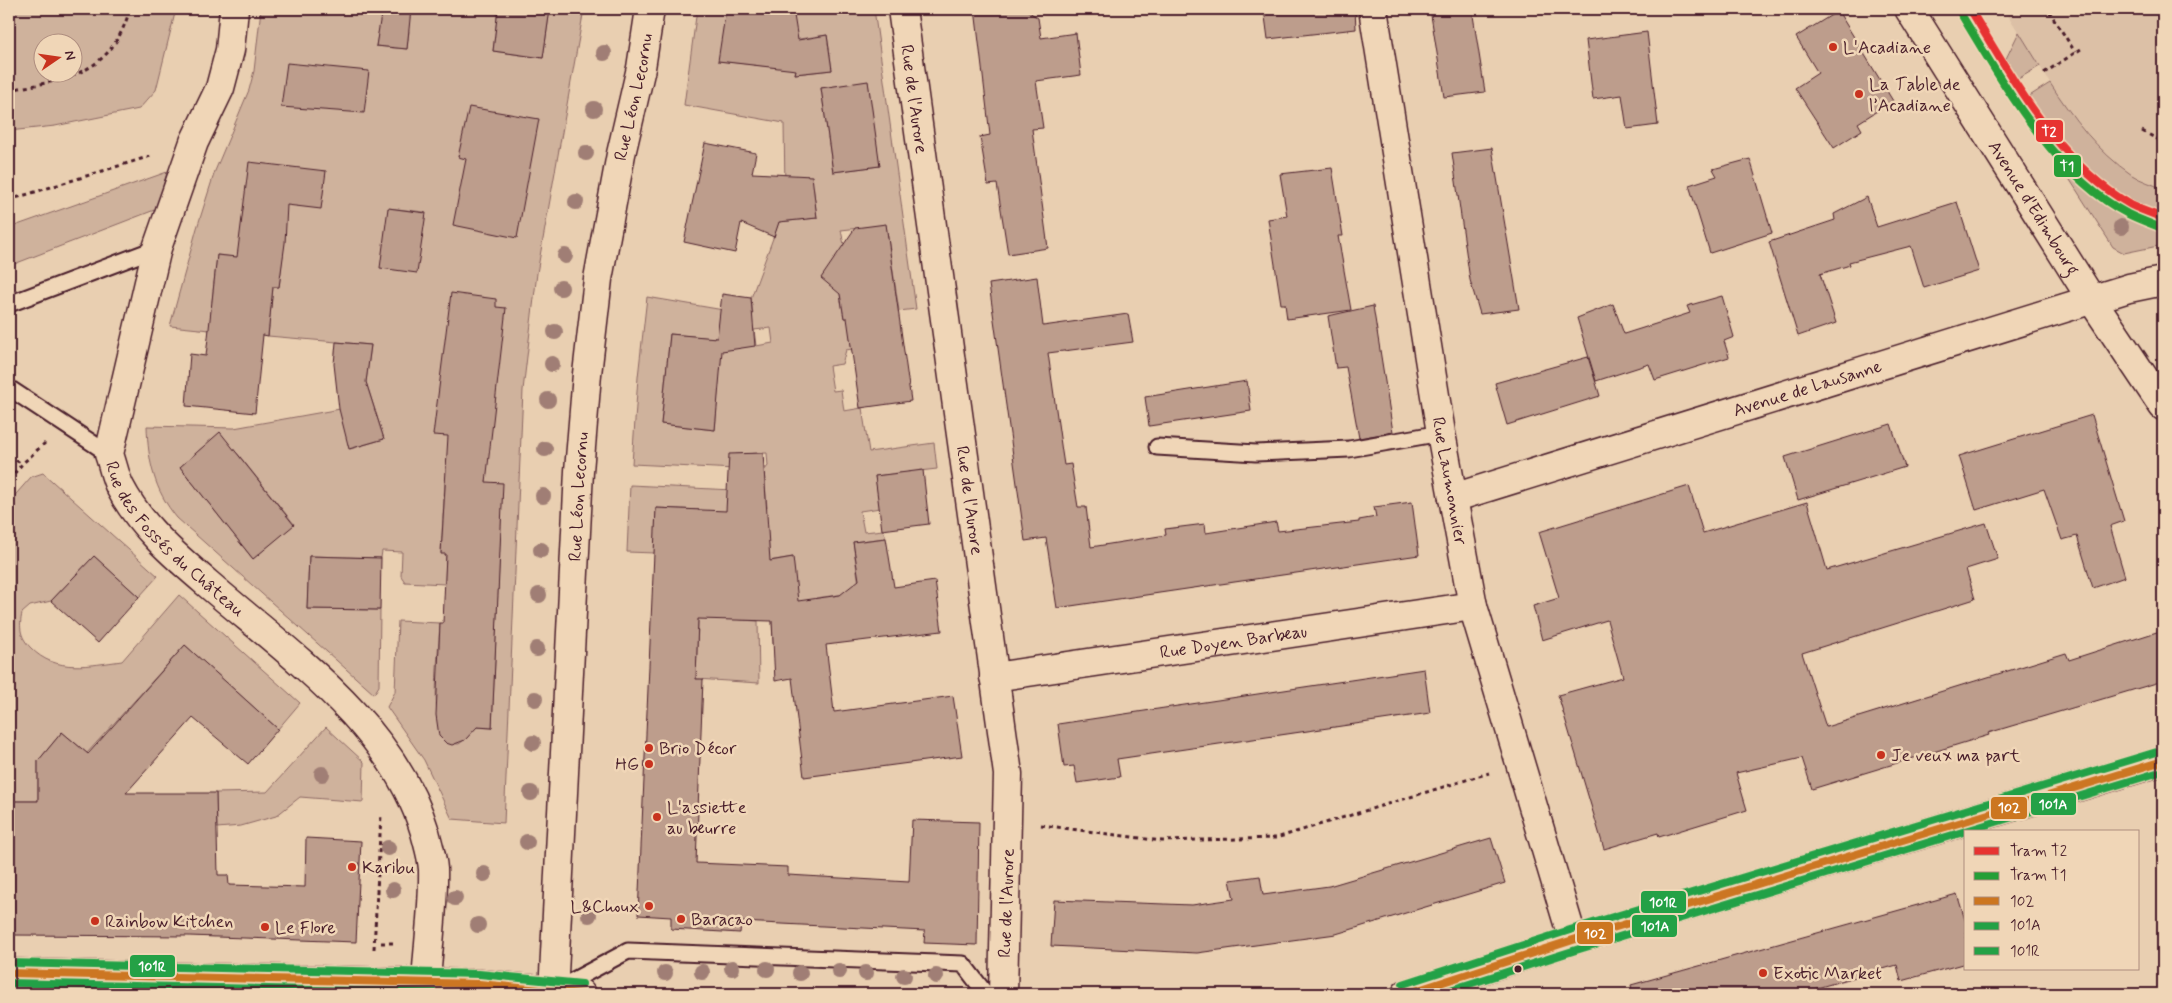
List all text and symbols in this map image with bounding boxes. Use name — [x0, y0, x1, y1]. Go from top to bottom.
north arrow — [32, 32, 82, 82]
street label: Rue Léon Lecornu — [609, 32, 659, 163]
place label: L'Acadiane — [1843, 36, 1931, 60]
marker: L'Acadiane — [1827, 41, 1839, 53]
street label: Rue de l'Aurore — [894, 43, 933, 156]
text: N — [60, 49, 80, 62]
place label: La Table de l’Acadiane — [1869, 73, 1961, 118]
marker: La Table de l’Acadiane — [1853, 88, 1865, 100]
line badge: T2 — [2035, 119, 2064, 143]
text: T2 — [2042, 123, 2057, 141]
street label: Avenue d'Edimbourg — [1982, 137, 2085, 281]
line badge: T1 — [2053, 154, 2082, 178]
text: T1 — [2060, 158, 2074, 176]
street label: Avenue de Lausanne — [1730, 354, 1885, 423]
street label: Rue Laumonnier — [1426, 415, 1473, 547]
street label: Rue Léon Lecornu — [564, 431, 595, 562]
street label: Rue de l'Aurore — [950, 444, 989, 557]
street label: Rue des Fossés du Château — [99, 459, 249, 623]
street label: Rue Doyen Barbeau — [1158, 620, 1309, 665]
place label: Brio Décor — [659, 737, 737, 761]
marker: Brio Décor — [643, 742, 655, 754]
place label: Je veux ma part — [1891, 744, 2021, 768]
marker: Je veux ma part — [1875, 749, 1887, 761]
place label: HG — [615, 753, 639, 777]
marker: HG — [643, 758, 655, 770]
line badge: 101A — [2030, 792, 2077, 816]
place label: L'assiette au beurre — [667, 796, 747, 841]
line badge: 102 — [1990, 796, 2028, 820]
text: 101A — [2039, 796, 2067, 814]
text: 102 — [1998, 799, 2021, 817]
marker: L'assiette au beurre — [651, 811, 663, 823]
legend — [1964, 830, 2140, 970]
text: Tram T2 — [2010, 842, 2067, 862]
street label: Rue de l'Aurore — [993, 848, 1021, 958]
place label: Karibu — [362, 856, 415, 880]
marker: Karibu — [346, 861, 358, 873]
text: Tram T1 — [2010, 866, 2066, 886]
line badge: 101R — [1640, 890, 1687, 914]
text: 102 — [2010, 892, 2034, 912]
text: 101R — [1649, 894, 1677, 912]
place label: L&Choux — [571, 895, 639, 919]
marker: L&Choux — [643, 900, 655, 912]
place label: Baracao — [691, 908, 753, 932]
place label: Rainbow Kitchen — [105, 910, 233, 934]
marker: Baracao — [675, 913, 687, 925]
line badge: 101A — [1631, 914, 1678, 938]
marker: Rainbow Kitchen — [89, 915, 101, 927]
place label: Le Flore — [275, 916, 336, 940]
text: 101A — [2010, 916, 2041, 936]
text: 101A — [1641, 918, 1669, 936]
marker: Le Flore — [259, 921, 271, 933]
line badge: 102 — [1576, 921, 1614, 945]
text: 102 — [1584, 925, 1607, 943]
text: 101R — [2010, 942, 2040, 962]
line badge: 101R — [129, 954, 176, 978]
text: 101R — [138, 958, 166, 976]
place label: Exotic Market — [1773, 962, 1882, 986]
unlabelled marker — [1513, 964, 1523, 974]
marker: Exotic Market — [1757, 967, 1769, 979]

